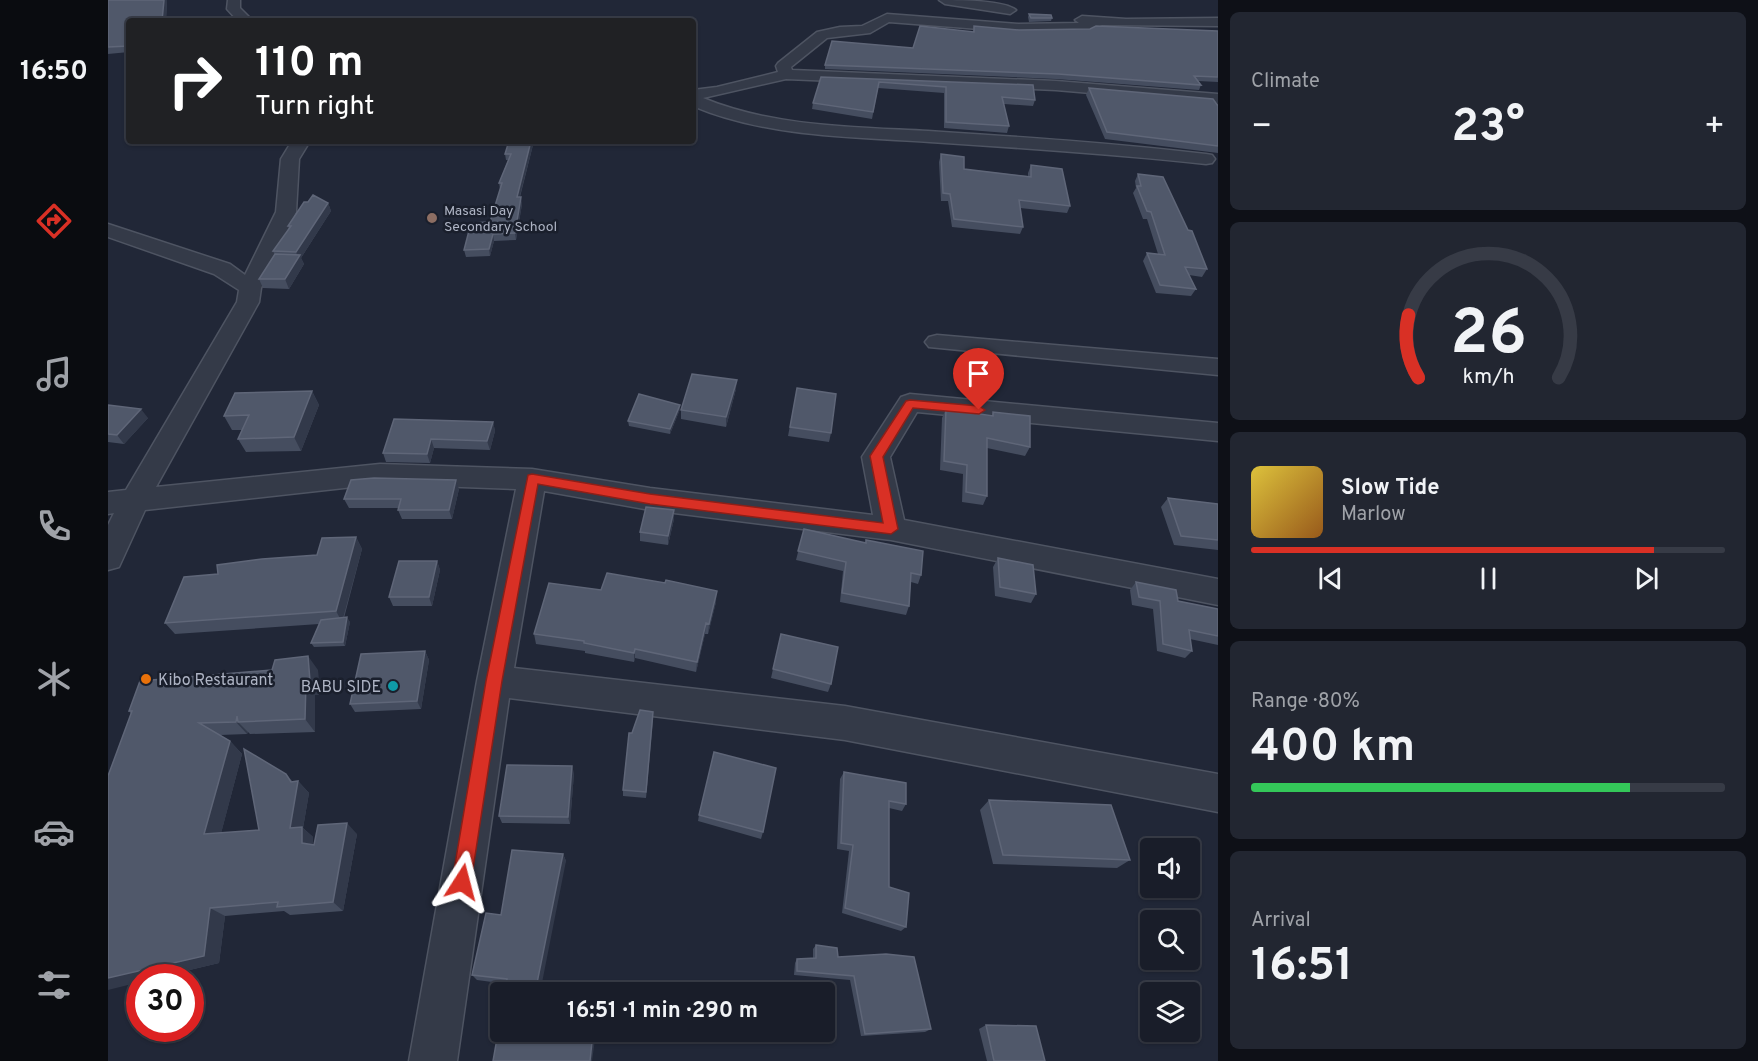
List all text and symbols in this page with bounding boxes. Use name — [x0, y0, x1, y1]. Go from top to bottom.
text: 110 m — [255, 38, 364, 91]
icon: right — [156, 42, 234, 120]
text: 16:50 — [20, 55, 88, 89]
text: Climate — [1251, 69, 1320, 95]
text: Turn right — [255, 90, 374, 124]
text: 23° — [1451, 100, 1525, 157]
text: − — [1251, 107, 1272, 149]
text: + — [1704, 107, 1725, 149]
icon: directions — [33, 200, 75, 242]
place label: Masasi Day Secondary School — [444, 203, 557, 236]
marker: Masasi Day Secondary School — [425, 211, 439, 225]
text: 26 — [1450, 297, 1526, 376]
pin — [953, 348, 1004, 410]
icon: music — [33, 353, 75, 395]
icon: arrive — [962, 357, 995, 390]
text: km/h — [1462, 364, 1514, 391]
text: Slow Tide — [1341, 475, 1440, 502]
text: Marlow — [1341, 502, 1405, 528]
icon: phone — [33, 505, 75, 547]
icon: previous — [1314, 562, 1347, 595]
icon: pause — [1472, 562, 1505, 595]
icon: next — [1630, 562, 1663, 595]
icon: climate — [33, 658, 75, 700]
place label: Kibo Restaurant — [158, 671, 273, 691]
marker: Kibo Restaurant — [139, 672, 153, 686]
place label: BABU SIDE — [301, 678, 381, 698]
marker: BABU SIDE — [386, 679, 400, 693]
text: Range · 80% — [1251, 689, 1360, 715]
text: 400 km — [1251, 720, 1415, 777]
icon: car — [33, 811, 75, 853]
map controls — [1140, 838, 1200, 1042]
button: sound — [1140, 838, 1200, 898]
position arrow — [430, 850, 494, 914]
text: Arrival — [1251, 908, 1311, 934]
button: search — [1140, 910, 1200, 970]
text: 16:51 — [1251, 939, 1353, 996]
icon: filters — [33, 964, 75, 1006]
speed limit sign: 30 — [126, 964, 204, 1042]
button: layers — [1140, 982, 1200, 1042]
text: 16:51 · 1 min · 290 m — [567, 998, 758, 1025]

